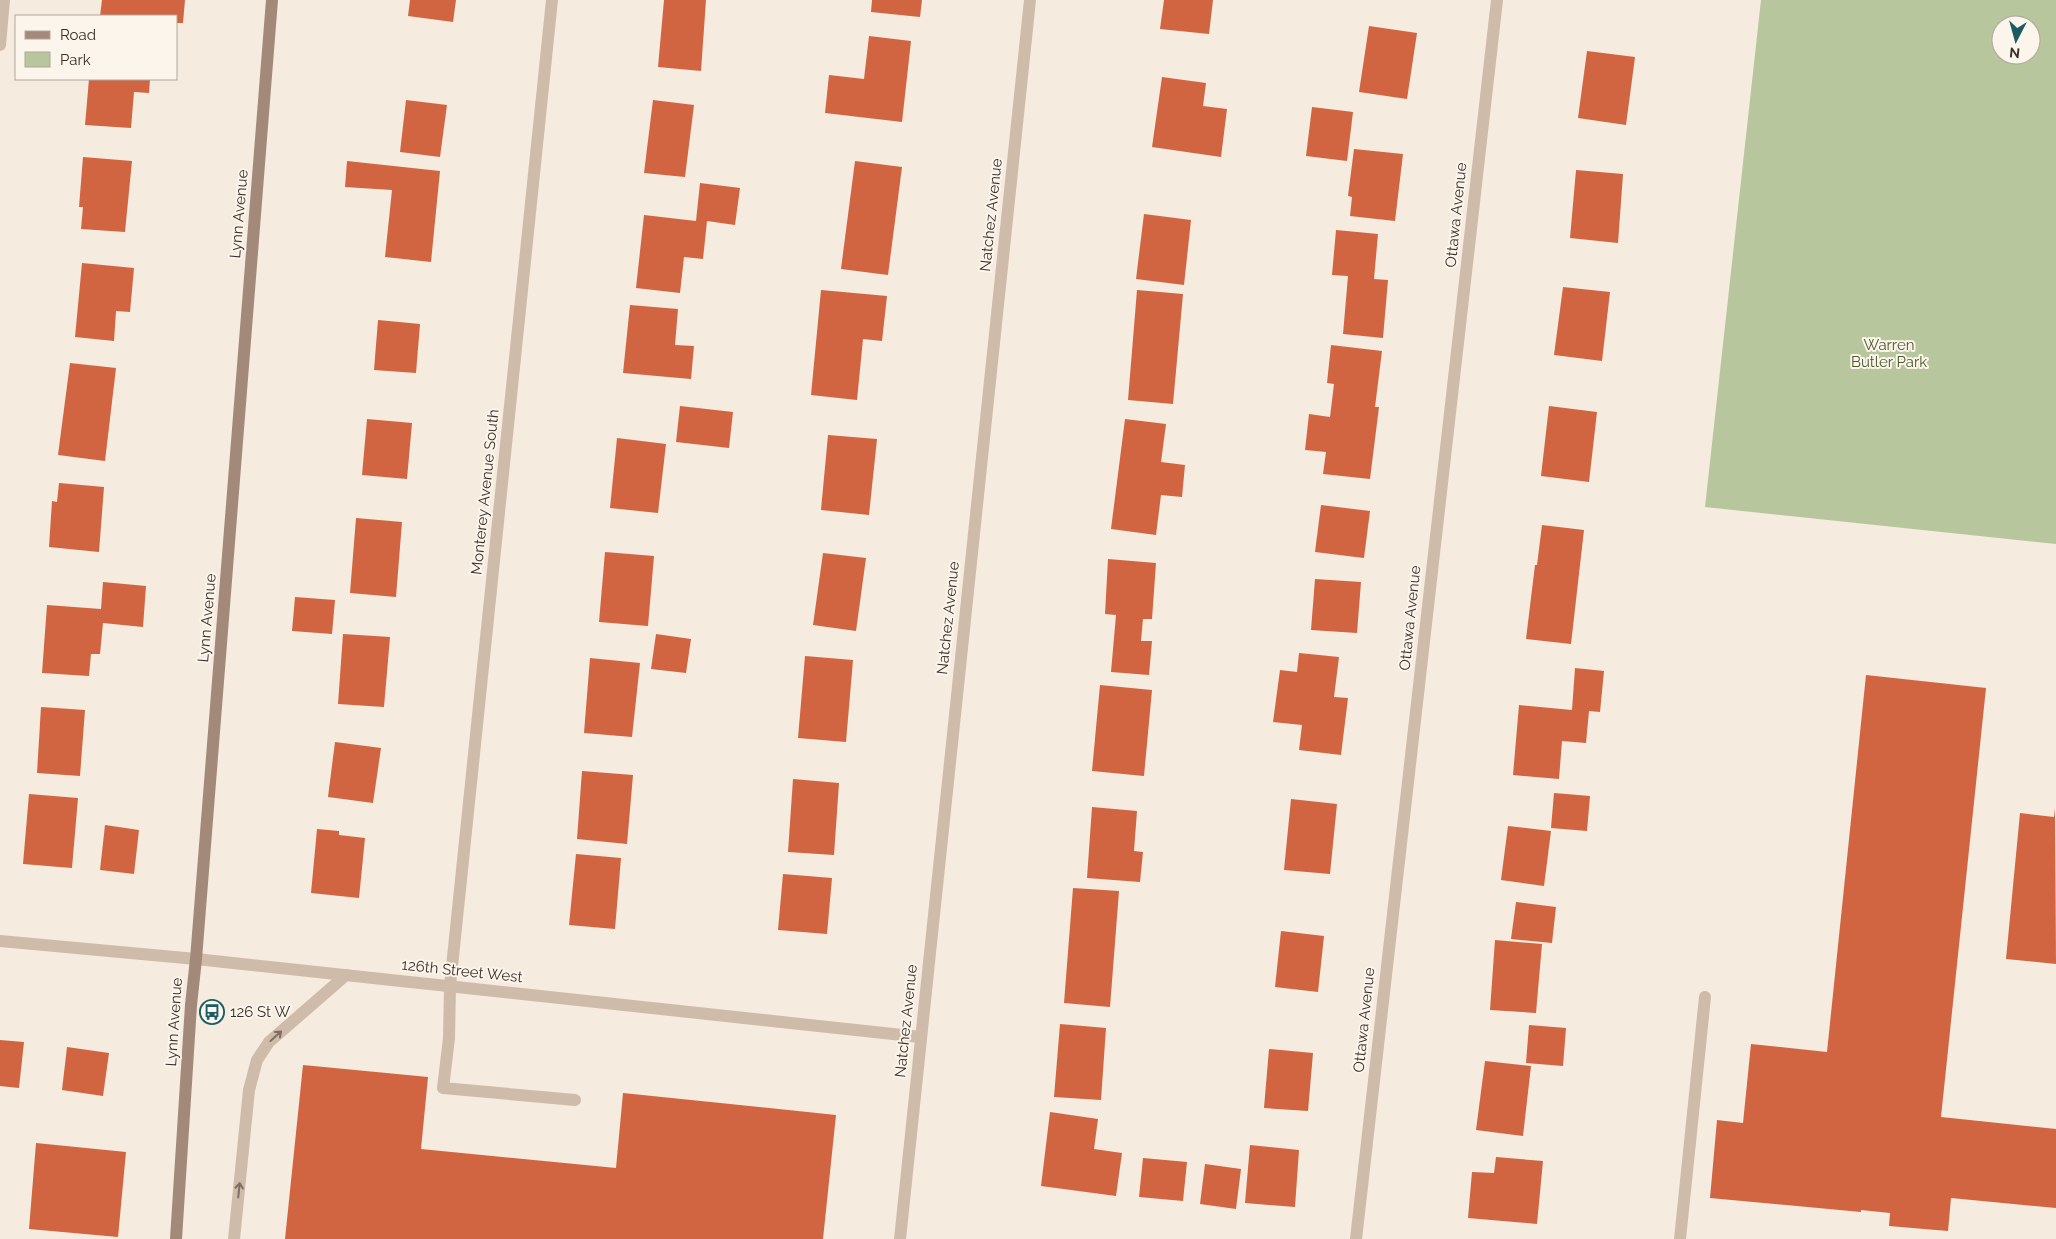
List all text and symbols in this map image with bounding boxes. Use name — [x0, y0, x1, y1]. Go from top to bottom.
legend — [15, 15, 178, 80]
north arrow — [1991, 15, 2041, 65]
text: Road — [60, 26, 96, 44]
text: N — [2008, 44, 2021, 61]
text: Park — [60, 51, 91, 69]
street label: Natchez Avenue — [976, 157, 1006, 272]
street label: Ottawa Avenue — [1442, 161, 1470, 268]
street label: Lynn Avenue — [226, 169, 252, 259]
park label: Warren Butler Park — [1851, 336, 1927, 371]
street label: Monterey Avenue South — [467, 408, 503, 576]
street label: Natchez Avenue — [933, 560, 963, 675]
street label: Ottawa Avenue — [1396, 564, 1424, 671]
street label: Lynn Avenue — [194, 573, 220, 663]
street label: 126th Street West — [401, 956, 523, 986]
street label: Natchez Avenue — [891, 963, 921, 1078]
street label: Ottawa Avenue — [1350, 966, 1378, 1073]
street label: Lynn Avenue — [162, 977, 186, 1067]
bus stop icon: 126 St W — [199, 999, 225, 1025]
place label: 126 St W — [230, 1003, 290, 1021]
one-way arrow — [269, 1031, 282, 1042]
one-way arrow — [234, 1183, 244, 1199]

